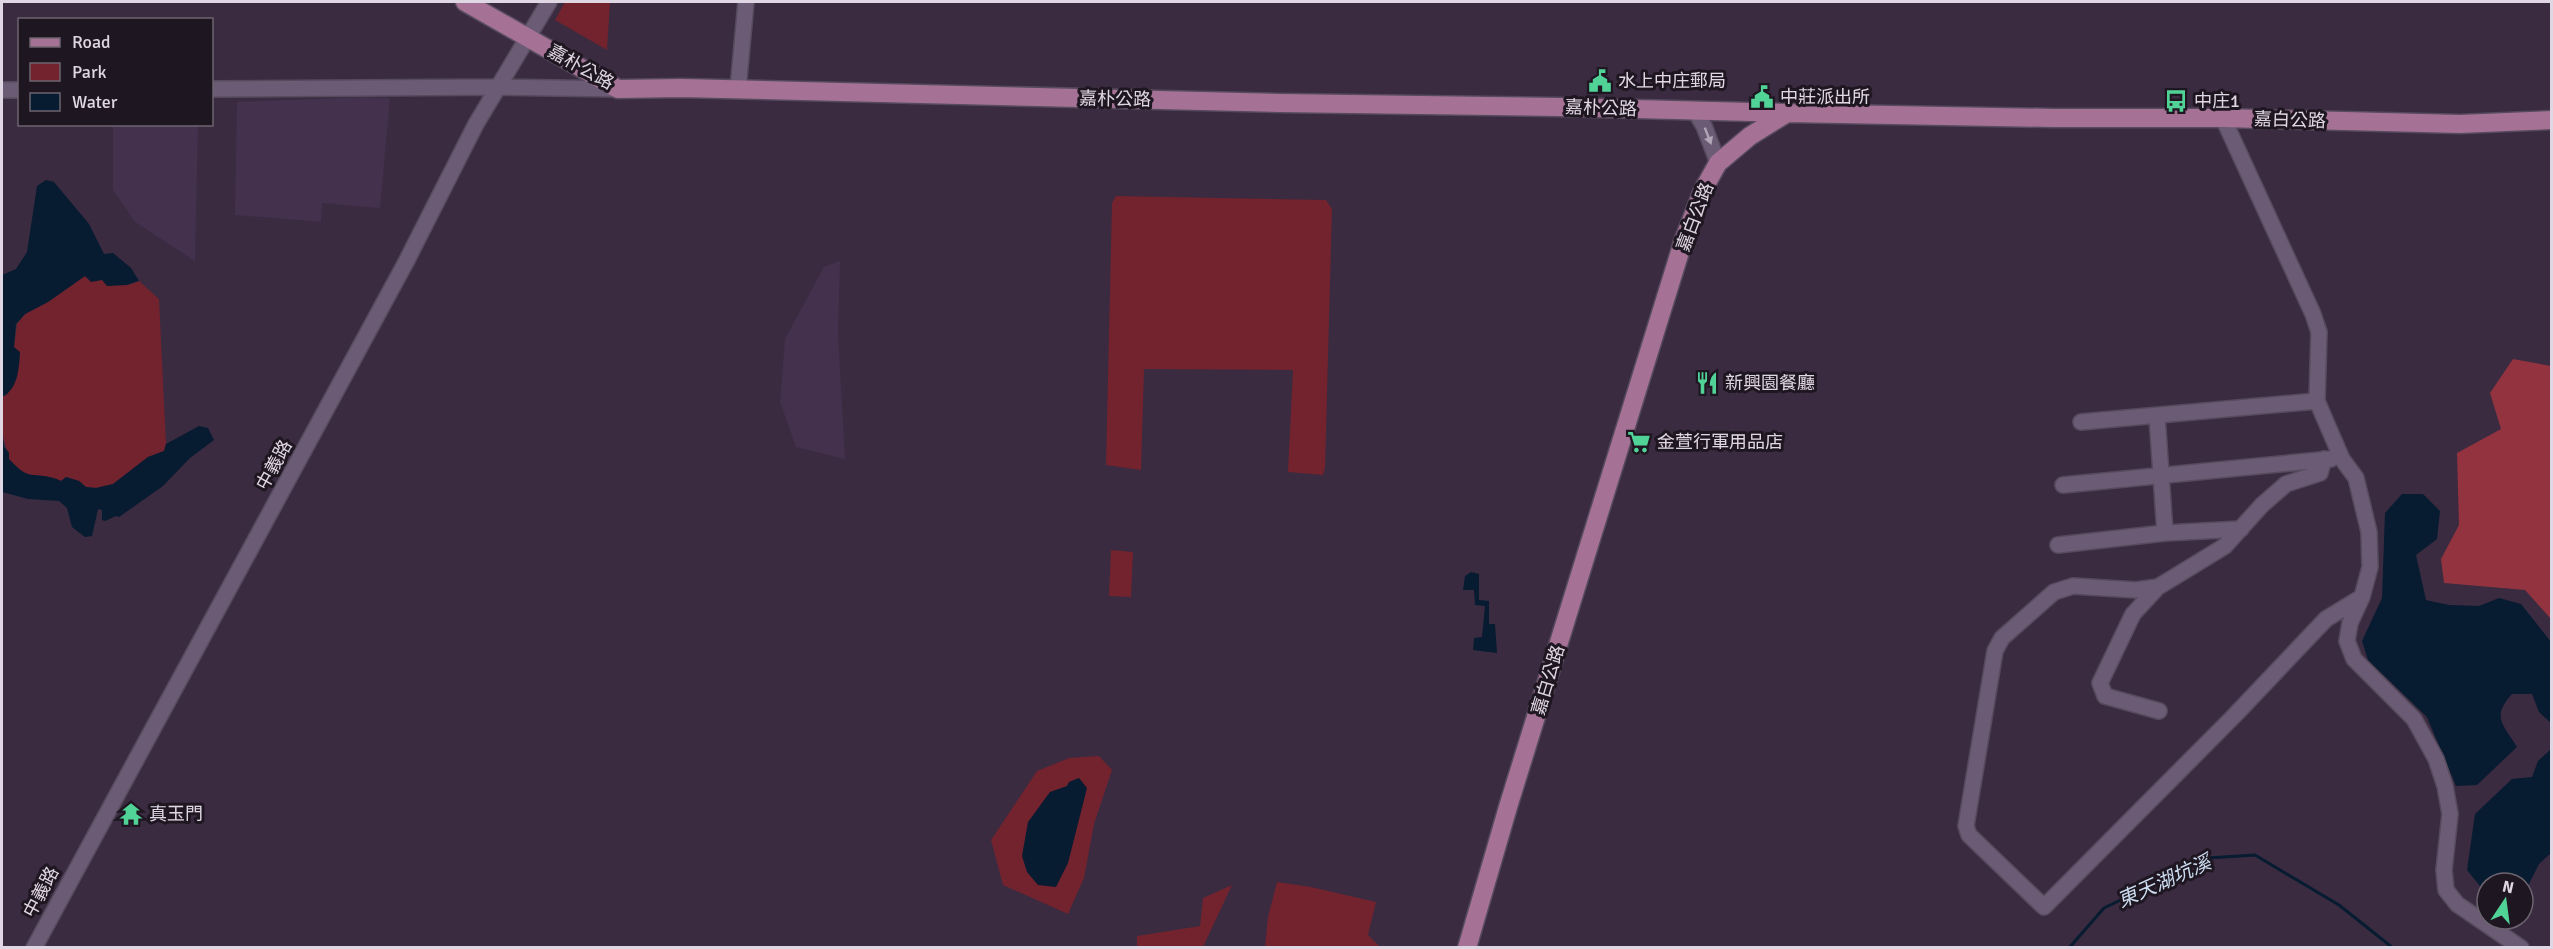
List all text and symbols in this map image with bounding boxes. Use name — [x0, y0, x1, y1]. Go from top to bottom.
legend — [18, 18, 213, 126]
text: Road — [72, 31, 111, 53]
street label: 嘉朴公路 — [544, 40, 618, 94]
text: Park — [72, 61, 107, 83]
public building icon: 水上中庄郵局 — [1587, 68, 1613, 94]
place label: 水上中庄郵局 — [1618, 70, 1726, 92]
public building icon: 中莊派出所 — [1749, 84, 1775, 110]
place label: 中莊派出所 — [1780, 86, 1870, 108]
street label: 嘉朴公路 — [1079, 87, 1151, 111]
bus stop icon: 中庄1 — [2163, 88, 2189, 114]
place label: 中庄1 — [2194, 90, 2240, 112]
text: Water — [72, 91, 118, 113]
street label: 嘉朴公路 — [1565, 96, 1637, 120]
street label: 嘉白公路 — [2254, 108, 2326, 132]
one-way arrow — [1704, 127, 1713, 145]
street label: 嘉白公路 — [1672, 179, 1718, 255]
restaurant icon: 新興園餐廳 — [1694, 370, 1720, 396]
place label: 新興園餐廳 — [1725, 372, 1815, 394]
supermarket icon: 金萱行軍用品店 — [1626, 429, 1652, 455]
place label: 金萱行軍用品店 — [1657, 431, 1783, 453]
street label: 中義路 — [251, 436, 297, 494]
street label: 嘉白公路 — [1527, 642, 1569, 718]
temple icon: 真玉門 — [118, 801, 144, 827]
place label: 真玉門 — [149, 803, 203, 825]
water label: 東天湖坑溪 — [2113, 848, 2218, 913]
street label: 中義路 — [19, 863, 63, 921]
north arrow — [2475, 871, 2535, 931]
text: N — [2500, 876, 2516, 898]

